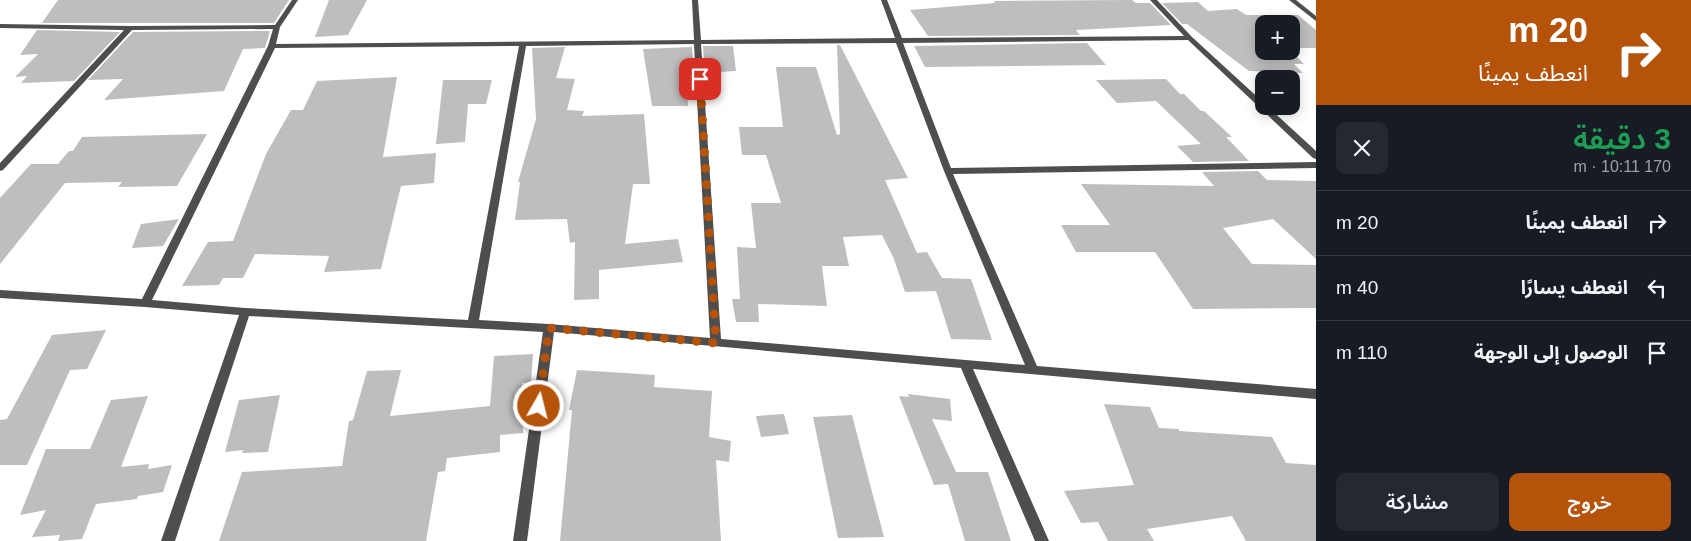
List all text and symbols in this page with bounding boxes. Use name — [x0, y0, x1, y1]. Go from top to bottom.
text: 20 m — [1508, 10, 1588, 49]
map controls — [1255, 15, 1300, 115]
button: + — [1255, 15, 1300, 60]
icon: right — [1606, 20, 1671, 85]
pin — [679, 58, 721, 100]
text: انعطف يمينًا — [1478, 61, 1588, 86]
icon: arrive — [686, 65, 714, 93]
button: − — [1255, 70, 1300, 115]
button: close — [1336, 122, 1388, 174]
text: 3 دقيقة — [1573, 122, 1671, 155]
text: 170 m · 10:11 — [1573, 158, 1671, 175]
icon: right — [1643, 209, 1671, 237]
text: 20 m — [1336, 212, 1378, 233]
text: انعطف يمينًا — [1526, 212, 1628, 233]
icon: left — [1643, 274, 1671, 302]
text: 40 m — [1336, 277, 1378, 298]
text: انعطف يسارًا — [1521, 277, 1628, 298]
icon: arrive — [1643, 339, 1671, 367]
text: 110 m — [1336, 342, 1387, 363]
text: الوصول إلى الوجهة — [1474, 342, 1628, 363]
position arrow — [512, 379, 564, 431]
button: مشاركة — [1336, 473, 1499, 531]
button: خروج — [1509, 473, 1671, 531]

